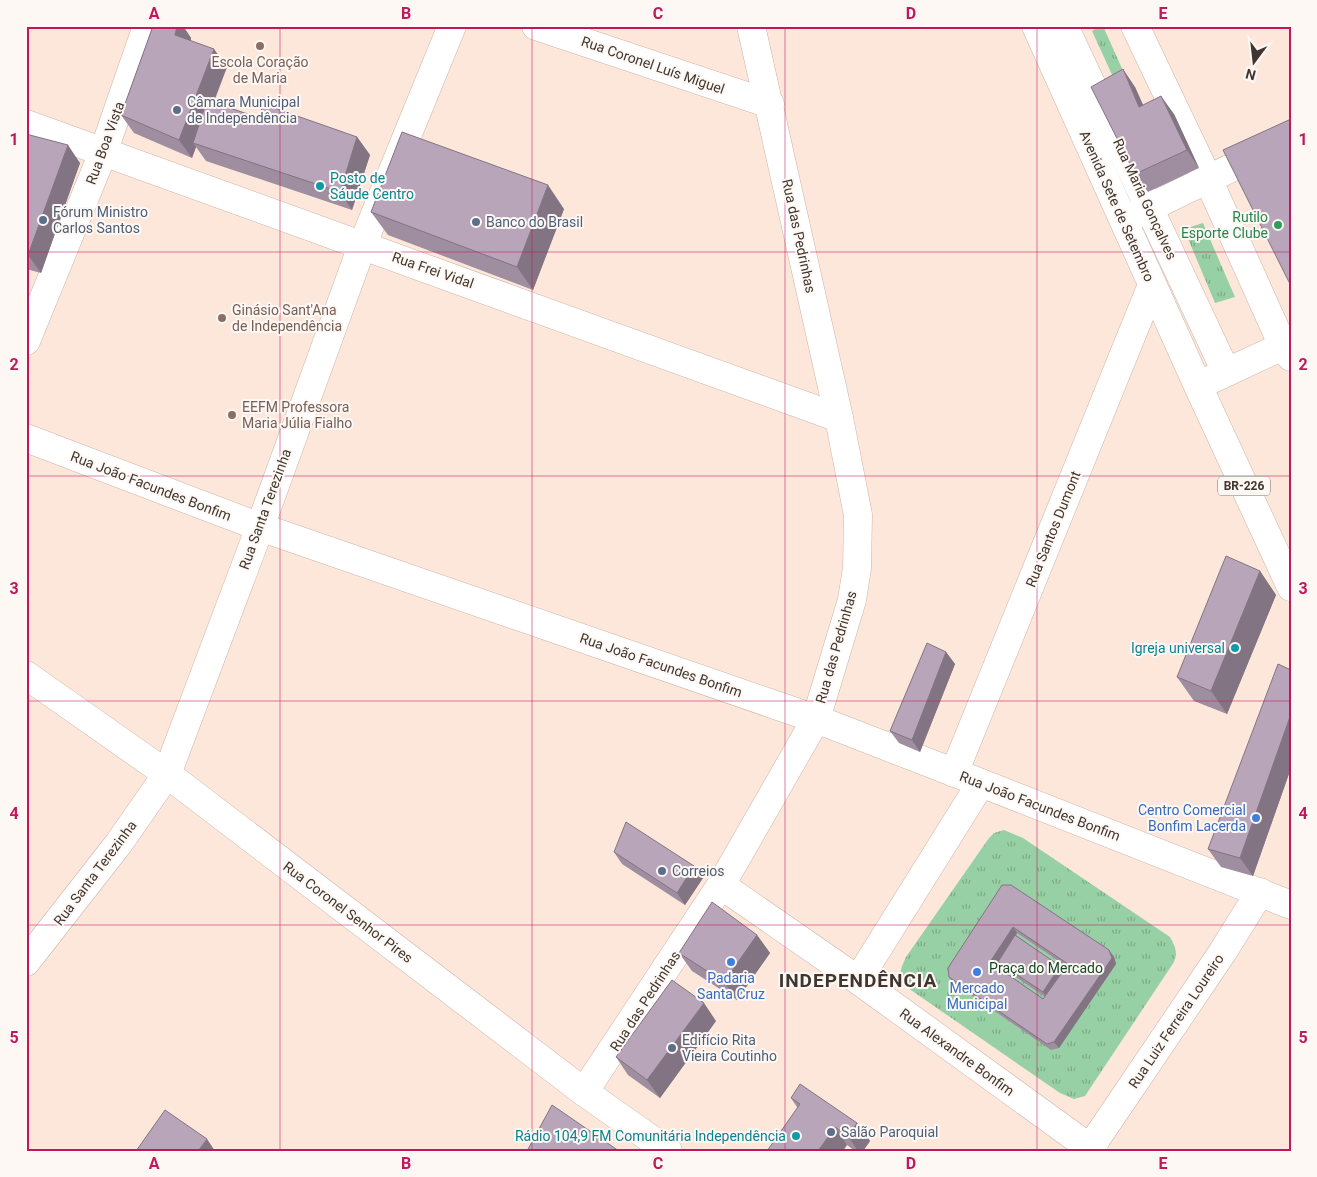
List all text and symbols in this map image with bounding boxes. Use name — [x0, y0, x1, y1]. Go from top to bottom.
text: A — [149, 4, 160, 23]
text: B — [401, 4, 411, 23]
text: C — [653, 4, 663, 23]
text: D — [906, 4, 916, 23]
text: E — [1159, 4, 1168, 23]
street label: Rua Coronel Luís Miguel — [579, 33, 727, 97]
north arrow — [1230, 38, 1280, 88]
marker: Escola Coração de Maria — [254, 40, 266, 52]
place label: Escola Coração de Maria — [211, 54, 309, 86]
text: N — [1244, 66, 1257, 84]
place label: Câmara Municipal de Independência — [187, 94, 300, 126]
street label: Rua Boa Vista — [83, 99, 127, 187]
marker: Câmara Municipal de Independência — [171, 104, 183, 116]
street label: Avenida Sete de Setembro — [1076, 128, 1158, 284]
text: 1 — [9, 130, 19, 149]
text: 1 — [1298, 130, 1308, 149]
street label: Rua Maria Gonçalves — [1110, 136, 1180, 262]
place label: Posto de Sáude Centro — [330, 170, 414, 202]
street label: Rua das Pedrinhas — [779, 178, 819, 294]
marker: Posto de Sáude Centro — [314, 180, 326, 192]
place label: Fórum Ministro Carlos Santos — [53, 204, 148, 236]
place label: Rutilo Esporte Clube — [1181, 209, 1268, 241]
marker: Fórum Ministro Carlos Santos — [37, 214, 49, 226]
place label: Banco do Brasil — [486, 214, 583, 230]
marker: Banco do Brasil — [470, 216, 482, 228]
marker: Rutilo Esporte Clube — [1272, 219, 1284, 231]
street label: Rua Frei Vidal — [390, 249, 476, 291]
place label: Ginásio Sant'Ana de Independência — [232, 302, 342, 334]
marker: Ginásio Sant'Ana de Independência — [216, 312, 228, 324]
text: 2 — [9, 355, 19, 374]
text: 2 — [1298, 355, 1308, 374]
place label: EEFM Professora Maria Júlia Fialho — [242, 399, 352, 431]
marker: EEFM Professora Maria Júlia Fialho — [226, 409, 238, 421]
street label: Rua Santa Terezinha — [236, 447, 294, 571]
street label: Rua João Facundes Bonfim — [68, 448, 234, 524]
street label: Rua Santos Dumont — [1022, 468, 1084, 589]
road number: BR-226 — [1218, 476, 1270, 496]
text: 3 — [9, 579, 19, 598]
text: 3 — [1298, 579, 1308, 598]
street label: Rua das Pedrinhas — [812, 589, 860, 705]
street label: Rua João Facundes Bonfim — [578, 630, 744, 700]
place label: Igreja universal — [1131, 640, 1225, 656]
marker: Igreja universal — [1229, 642, 1241, 654]
street label: Rua João Facundes Bonfim — [957, 768, 1123, 844]
place label: Centro Comercial Bonfim Lacerda — [1138, 802, 1246, 834]
text: 4 — [9, 804, 19, 823]
text: 4 — [1298, 804, 1308, 823]
marker: Centro Comercial Bonfim Lacerda — [1250, 812, 1262, 824]
street label: Rua Santa Terezinha — [50, 817, 140, 929]
street label: Rua Coronel Senhor Pires — [280, 858, 416, 966]
place label: Correios — [672, 863, 725, 879]
marker: Correios — [656, 865, 668, 877]
street label: Rua das Pedrinhas — [607, 948, 683, 1054]
street label: Rua Luiz Ferreira Loureiro — [1125, 951, 1227, 1091]
marker: Padaria Santa Cruz — [725, 956, 737, 968]
park label: Praça do Mercado — [989, 960, 1103, 976]
marker: Mercado Municipal — [971, 966, 983, 978]
district label: INDEPENDÊNCIA — [779, 969, 937, 992]
place label: Padaria Santa Cruz — [697, 970, 765, 1002]
place label: Mercado Municipal — [947, 980, 1007, 1012]
street label: Rua Alexandre Bonfim — [897, 1005, 1017, 1099]
text: 5 — [9, 1028, 19, 1047]
text: 5 — [1298, 1028, 1308, 1047]
place label: Edifício Rita Vieira Coutinho — [682, 1032, 777, 1064]
marker: Edifício Rita Vieira Coutinho — [666, 1042, 678, 1054]
place label: Salão Paroquial — [841, 1124, 938, 1140]
marker: Salão Paroquial — [825, 1126, 837, 1138]
place label: Rádio 104,9 FM Comunitária Independência — [515, 1128, 786, 1144]
marker: Rádio 104,9 FM Comunitária Independência — [790, 1130, 802, 1142]
text: A — [149, 1154, 160, 1173]
text: B — [401, 1154, 411, 1173]
text: C — [653, 1154, 663, 1173]
text: D — [906, 1154, 916, 1173]
text: E — [1159, 1154, 1168, 1173]

